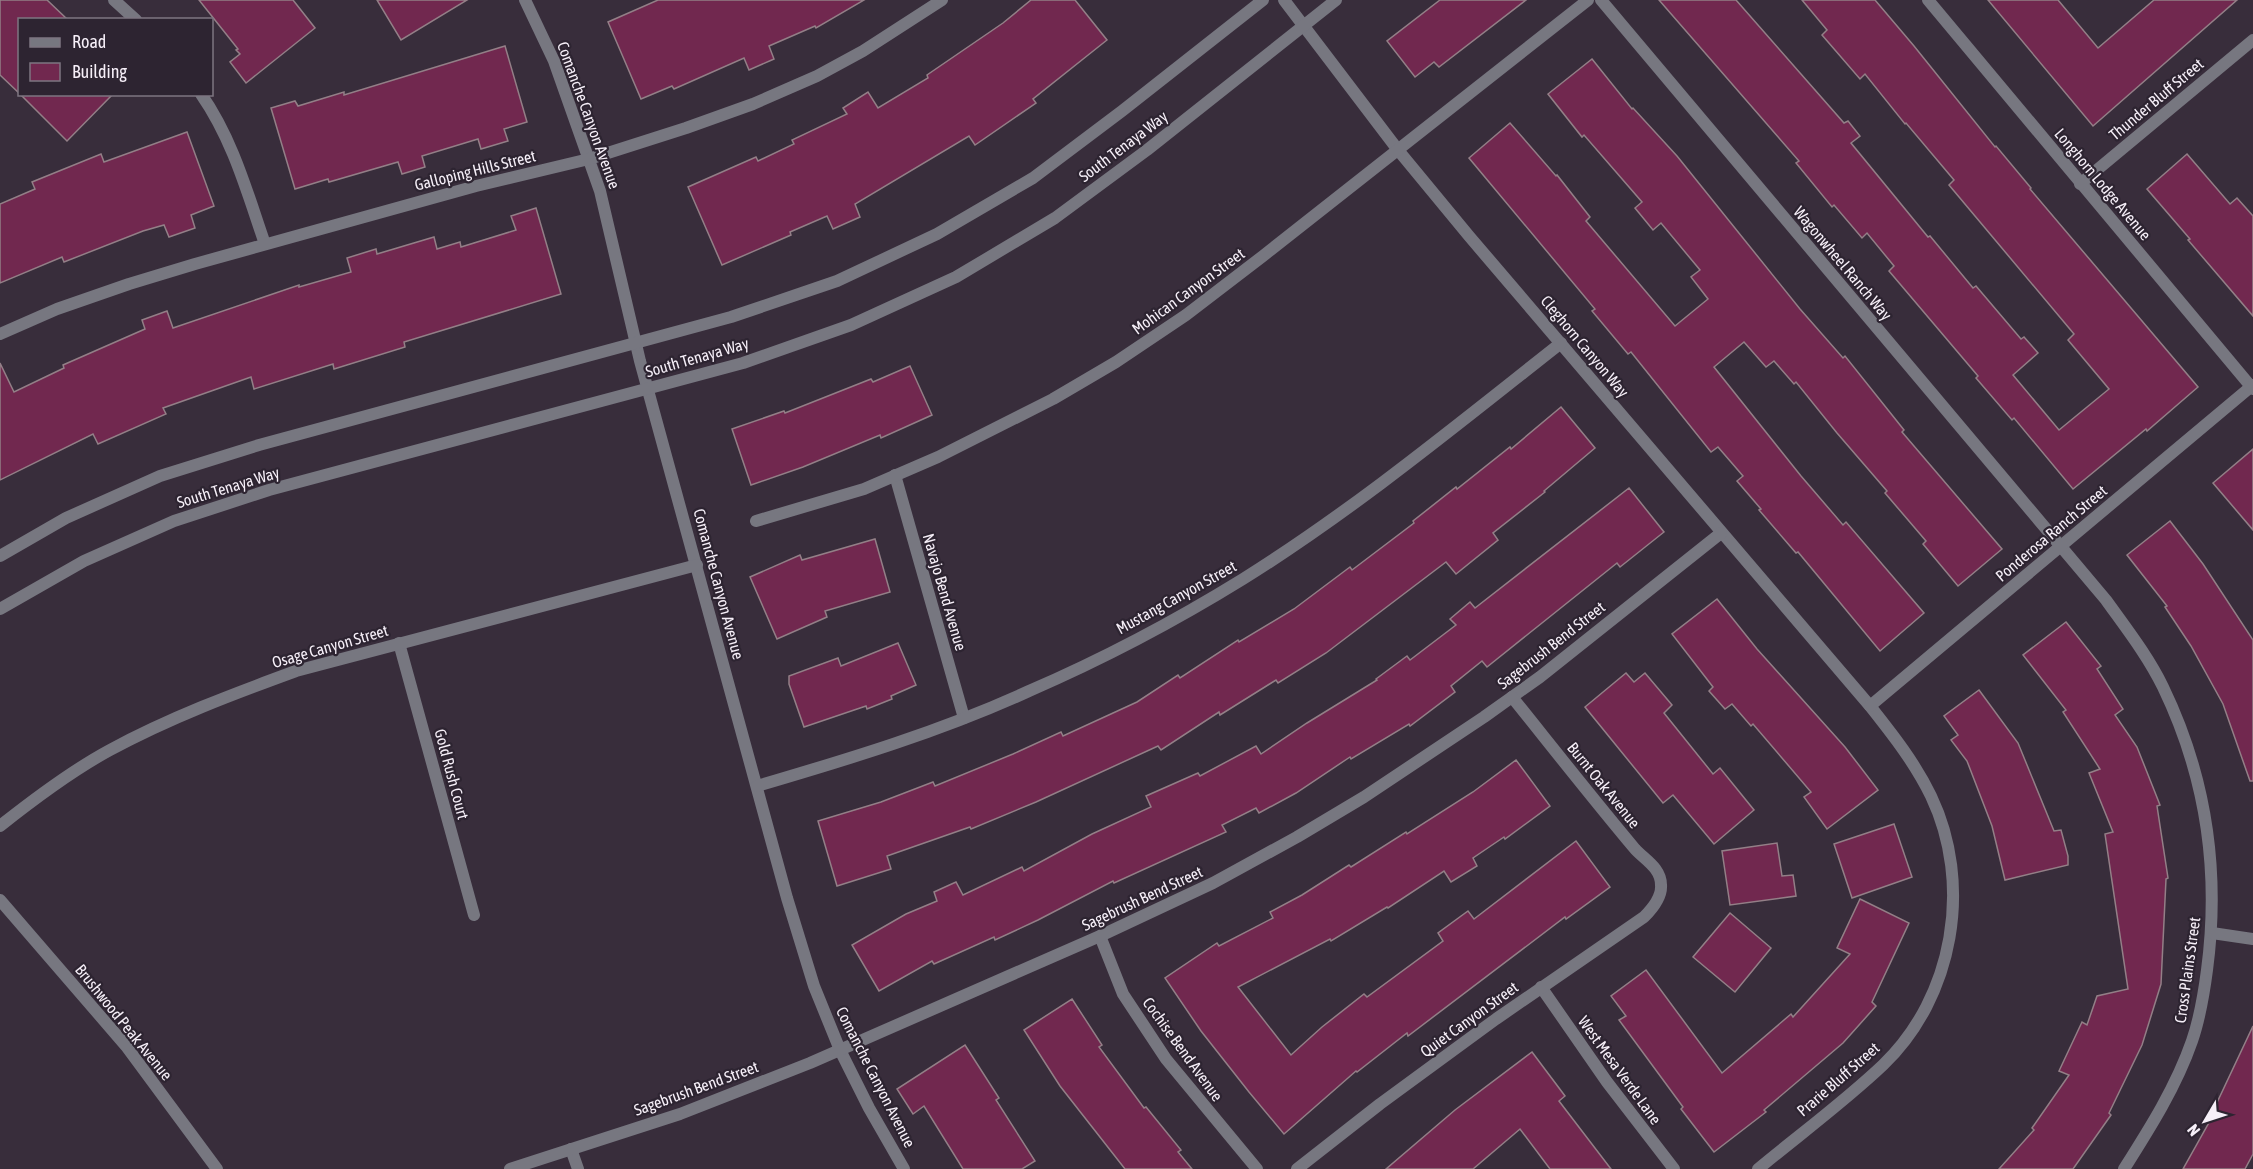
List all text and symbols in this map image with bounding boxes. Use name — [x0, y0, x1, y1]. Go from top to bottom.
legend — [18, 18, 213, 96]
text: Road — [72, 31, 106, 52]
street label: Comanche Canyon Avenue — [553, 39, 624, 191]
street label: Thunder Bluff Street — [2105, 54, 2207, 144]
text: Building — [72, 61, 127, 82]
street label: South Tenaya Way — [1075, 107, 1172, 186]
street label: Longhorn Lodge Avenue — [2050, 125, 2155, 244]
street label: Galloping Hills Street — [413, 146, 538, 195]
street label: Wagonwheel Ranch Way — [1789, 203, 1896, 324]
street label: Mohican Canyon Street — [1128, 244, 1249, 339]
street label: Cleghorn Canyon Way — [1537, 292, 1633, 401]
street label: South Tenaya Way — [643, 334, 751, 381]
street label: South Tenaya Way — [175, 463, 282, 512]
street label: Ponderosa Ranch Street — [1992, 481, 2111, 585]
street label: Comanche Canyon Avenue — [689, 507, 748, 662]
street label: Navajo Bend Avenue — [919, 531, 970, 653]
street label: Mustang Canyon Street — [1113, 556, 1240, 638]
street label: Sagebrush Bend Street — [1494, 597, 1609, 693]
street label: Osage Canyon Street — [270, 621, 391, 672]
street label: Gold Rush Court — [431, 727, 473, 822]
street label: Burnt Oak Avenue — [1564, 739, 1644, 831]
street label: Sagebrush Bend Street — [1079, 862, 1206, 935]
street label: Cross Plains Street — [2171, 915, 2203, 1024]
street label: Brushwood Peak Avenue — [72, 961, 176, 1083]
street label: Quiet Canyon Street — [1417, 977, 1522, 1061]
street label: Cochise Bend Avenue — [1139, 994, 1227, 1104]
street label: Comanche Canyon Avenue — [832, 1004, 919, 1151]
street label: West Mesa Verde Lane — [1575, 1012, 1665, 1128]
street label: Prarie Bluff Street — [1793, 1038, 1883, 1120]
street label: Sagebrush Bend Street — [631, 1057, 761, 1120]
north arrow — [2175, 1091, 2235, 1151]
text: N — [2183, 1121, 2203, 1140]

